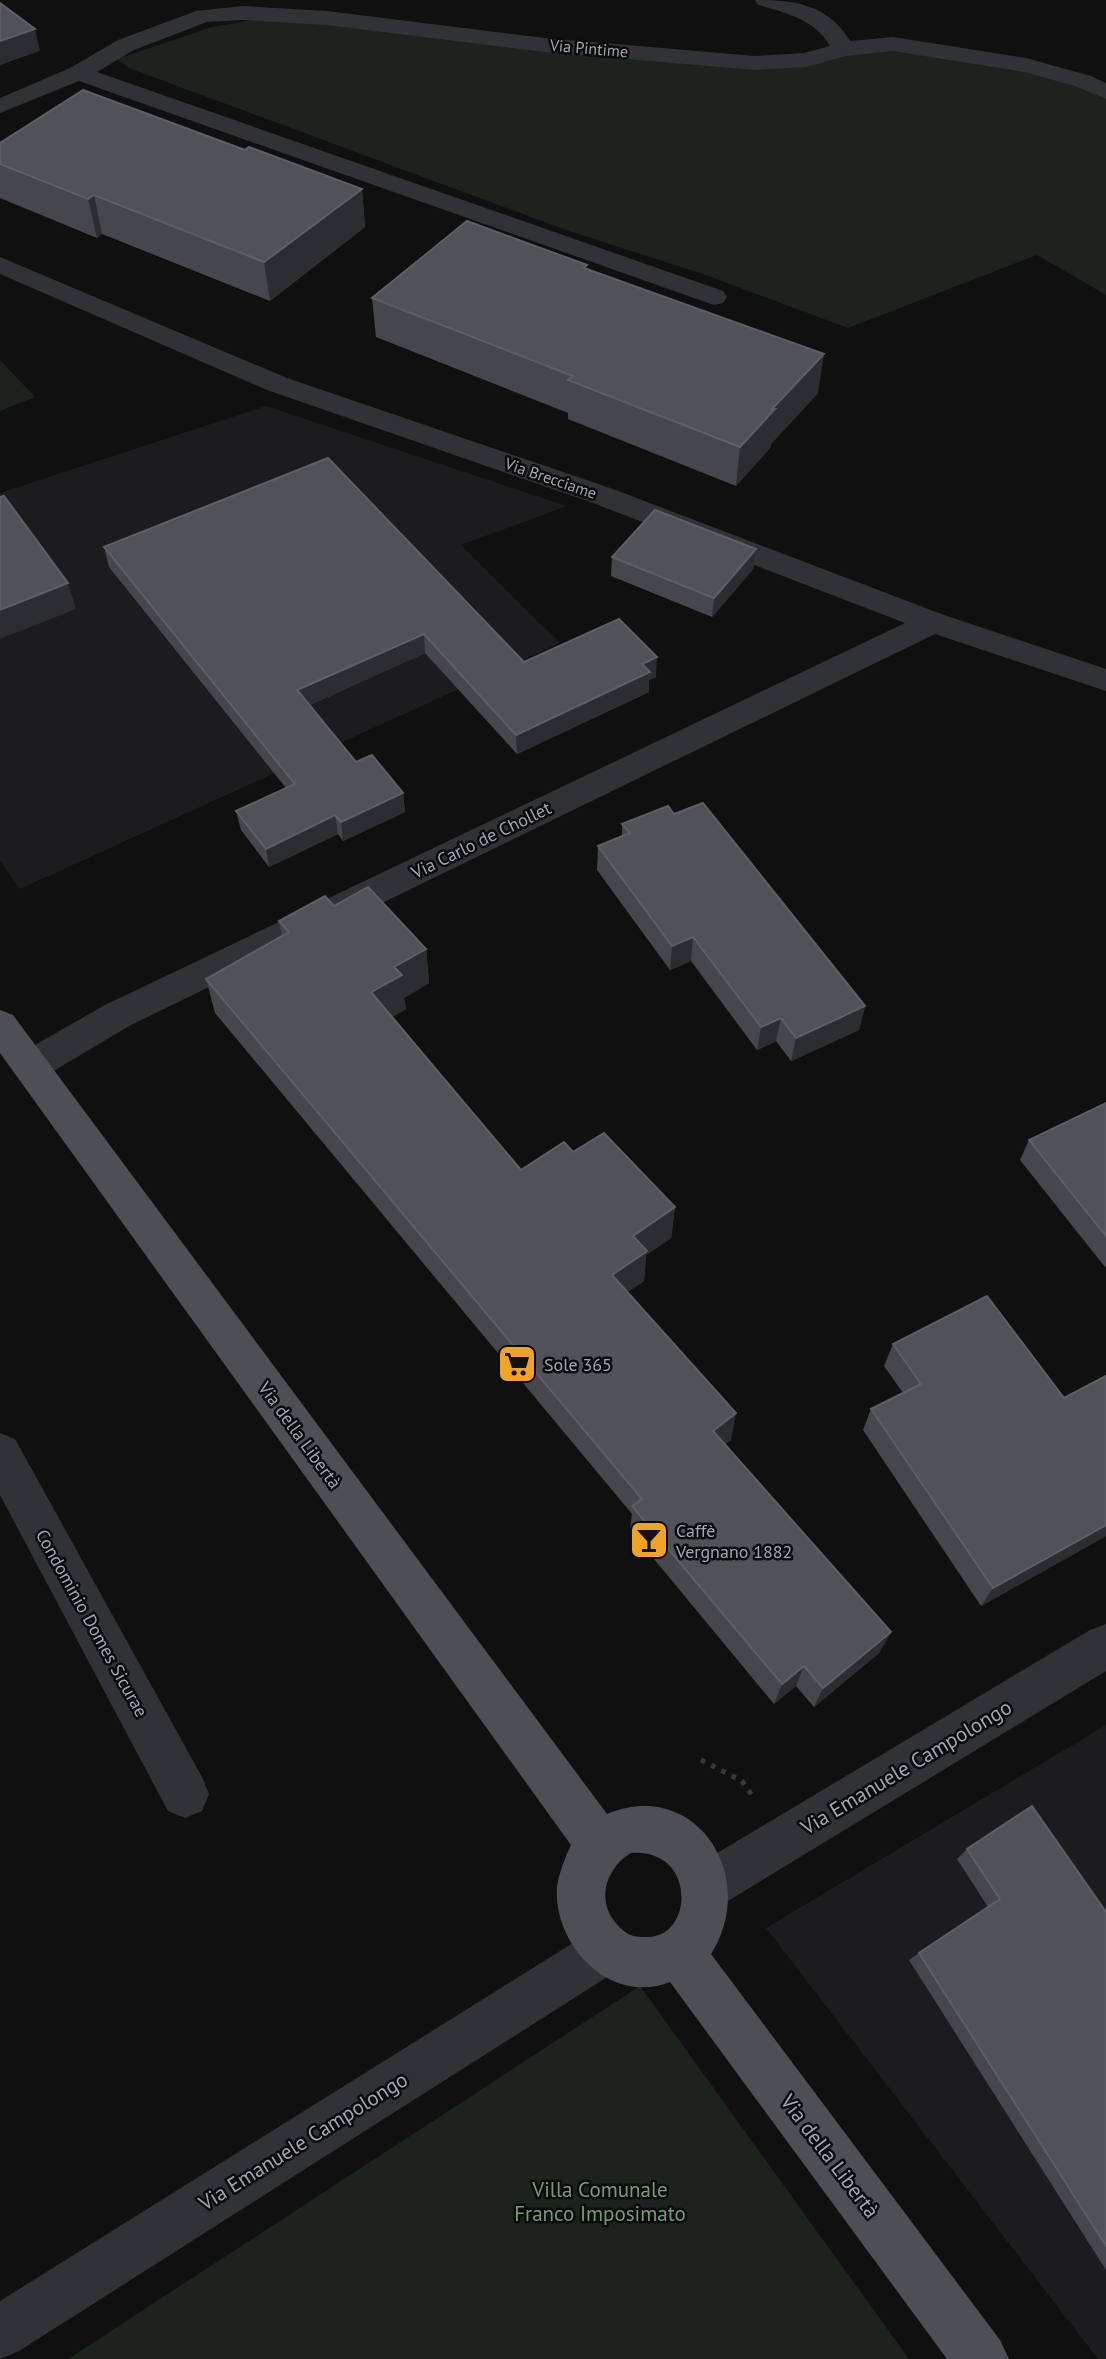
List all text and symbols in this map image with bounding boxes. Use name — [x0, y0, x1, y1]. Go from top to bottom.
street label: Via Pintime — [548, 35, 629, 61]
street label: Via Brecciame — [502, 453, 600, 503]
street label: Via Carlo de Chollet — [406, 796, 555, 884]
supermarket icon: Sole 365 — [496, 1343, 538, 1385]
place label: Sole 365 — [544, 1353, 612, 1376]
street label: Via della Libertà — [253, 1376, 346, 1493]
bar icon: Caffè Vergnano 1882 — [628, 1519, 670, 1561]
place label: Caffè Vergnano 1882 — [675, 1519, 792, 1563]
street label: Condominio Domes Sicurae — [31, 1525, 153, 1721]
street label: Via Emanuele Campolongo — [795, 1693, 1016, 1841]
street label: Via Emanuele Campolongo — [193, 2066, 412, 2217]
street label: Via della Libertà — [774, 2088, 885, 2223]
park label: Villa Comunale Franco Imposimato — [514, 2176, 686, 2227]

